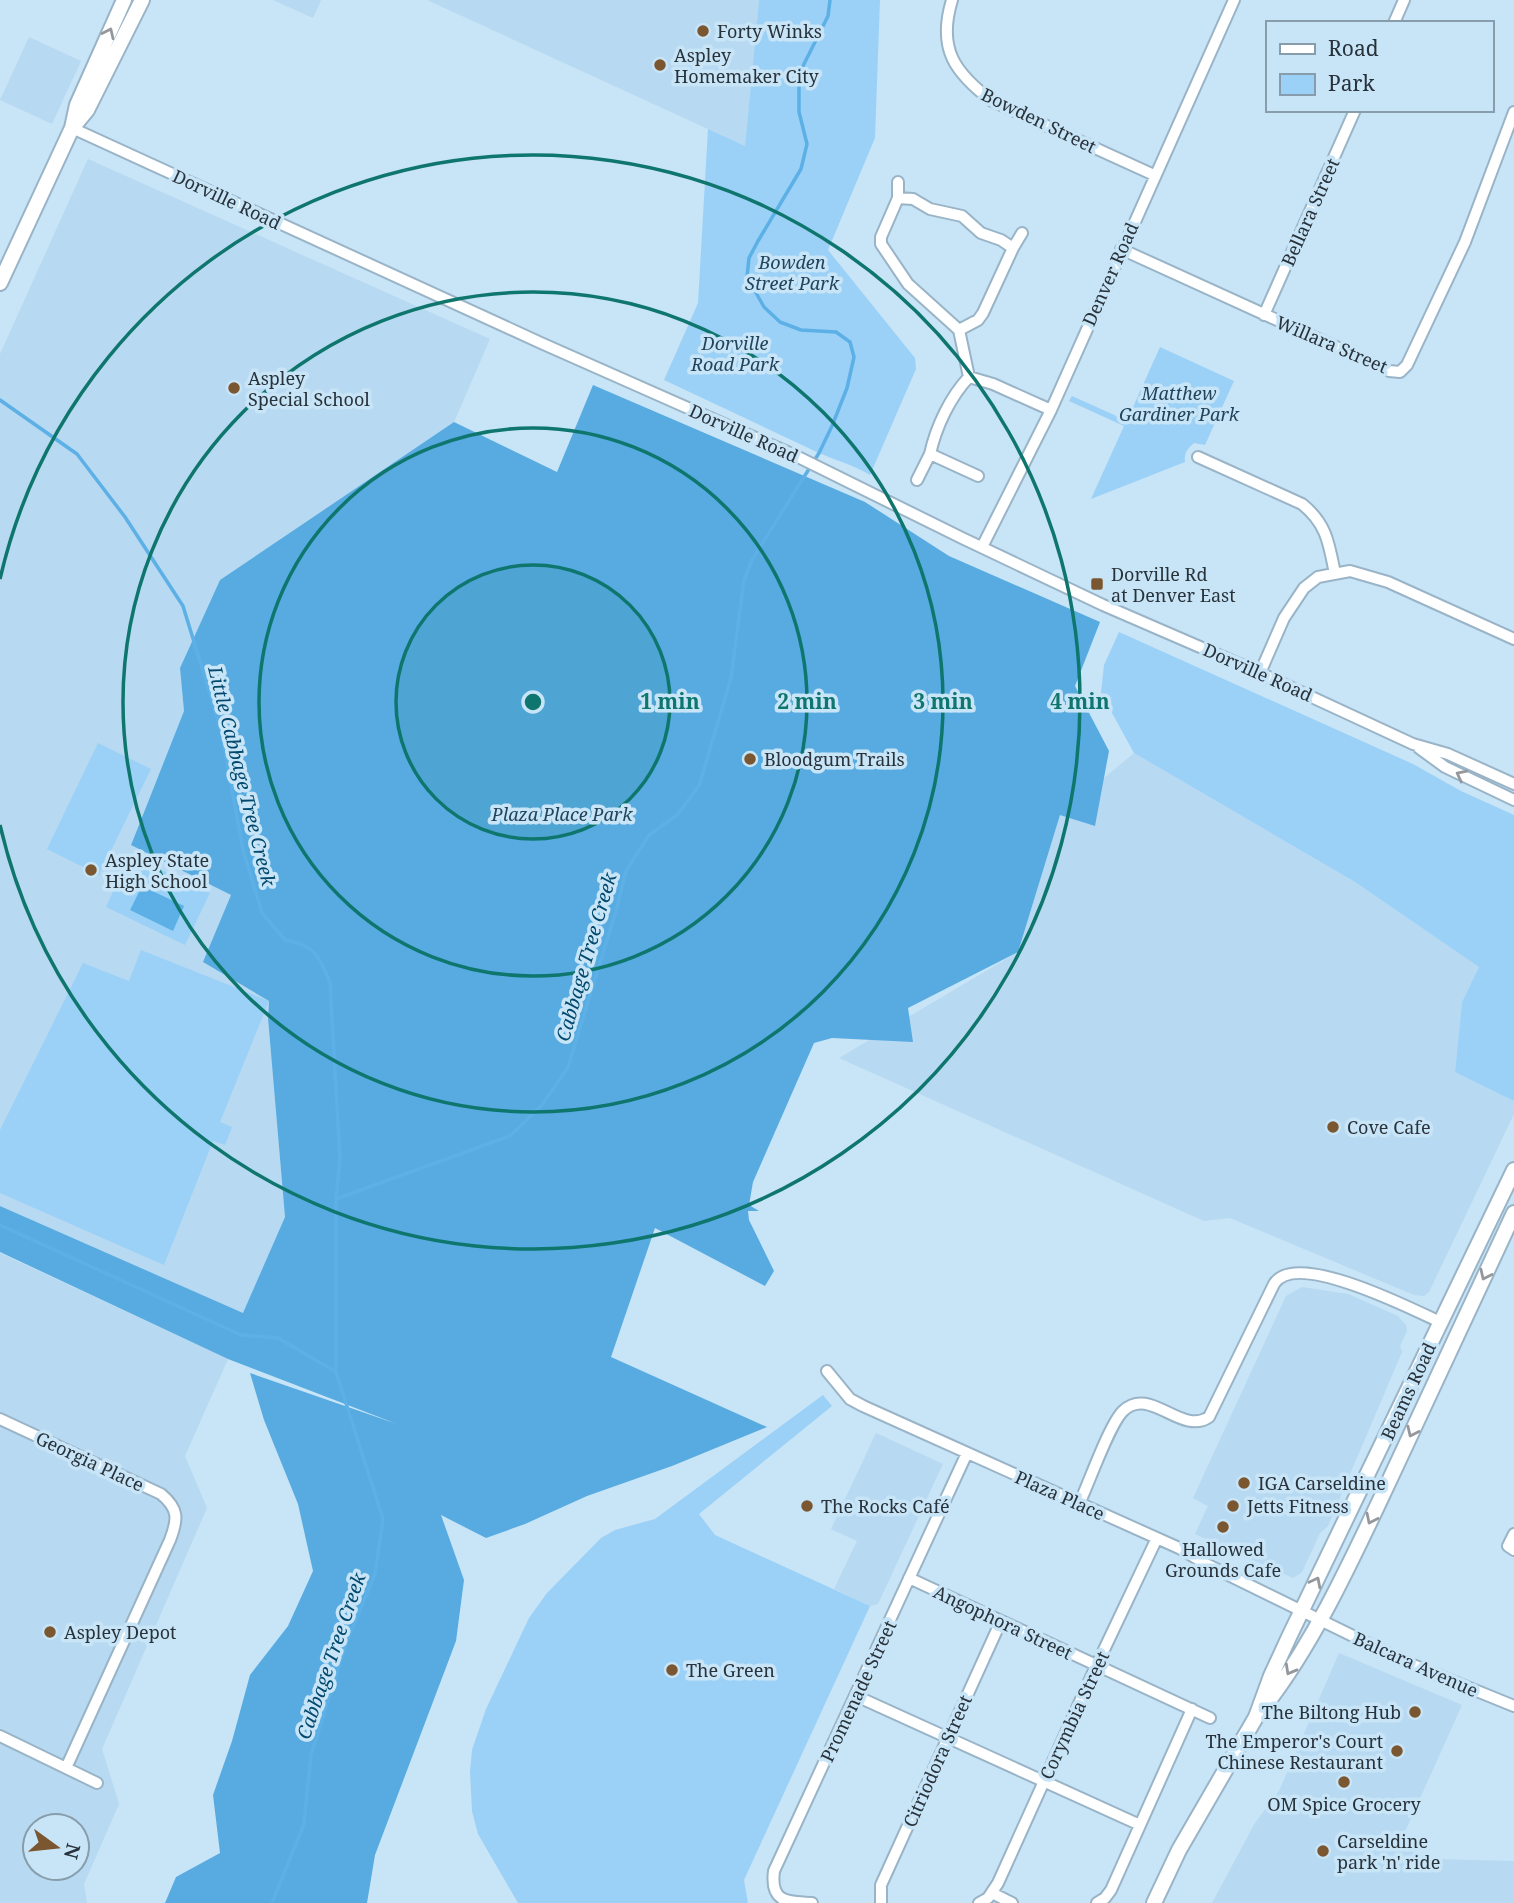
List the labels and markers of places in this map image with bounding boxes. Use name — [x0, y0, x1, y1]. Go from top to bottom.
place label: Forty Winks — [717, 19, 822, 43]
marker: Forty Winks — [695, 23, 711, 39]
place label: Aspley Homemaker City — [674, 43, 820, 88]
marker: Aspley Homemaker City — [652, 57, 668, 73]
place label: Aspley Special School — [248, 366, 370, 411]
marker: Aspley Special School — [226, 380, 242, 396]
place label: Dorville Rd at Denver East — [1111, 562, 1236, 607]
marker: Dorville Rd at Denver East — [1089, 576, 1105, 592]
centre of rings — [521, 690, 545, 714]
place label: Bloodgum Trails — [764, 747, 905, 771]
marker: Bloodgum Trails — [742, 751, 758, 767]
place label: Aspley State High School — [105, 848, 209, 893]
marker: Aspley State High School — [83, 862, 99, 878]
place label: Cove Cafe — [1347, 1115, 1431, 1139]
marker: Cove Cafe — [1325, 1119, 1341, 1135]
place label: IGA Carseldine — [1258, 1471, 1386, 1495]
marker: IGA Carseldine — [1236, 1475, 1252, 1491]
place label: The Rocks Café — [821, 1494, 950, 1518]
place label: Jetts Fitness — [1246, 1494, 1349, 1518]
marker: The Rocks Café — [799, 1498, 815, 1514]
marker: Jetts Fitness — [1225, 1498, 1241, 1514]
marker: Hallowed Grounds Cafe — [1215, 1519, 1231, 1535]
place label: Hallowed Grounds Cafe — [1165, 1537, 1281, 1582]
place label: Aspley Depot — [64, 1620, 176, 1644]
marker: Aspley Depot — [42, 1624, 58, 1640]
place label: The Green — [686, 1658, 775, 1682]
marker: The Green — [664, 1662, 680, 1678]
place label: The Biltong Hub — [1262, 1700, 1401, 1724]
marker: The Biltong Hub — [1407, 1704, 1423, 1720]
place label: The Emperor's Court Chinese Restaurant — [1206, 1729, 1383, 1774]
marker: The Emperor's Court Chinese Restaurant — [1389, 1743, 1405, 1759]
marker: OM Spice Grocery — [1336, 1774, 1352, 1790]
place label: OM Spice Grocery — [1267, 1792, 1422, 1816]
place label: Carseldine park 'n' ride — [1337, 1829, 1440, 1874]
marker: Carseldine park 'n' ride — [1315, 1843, 1331, 1859]

